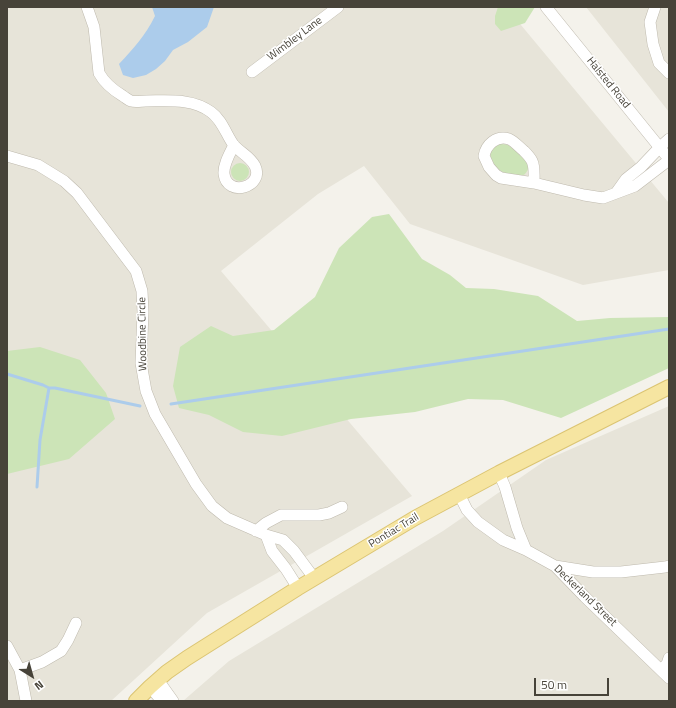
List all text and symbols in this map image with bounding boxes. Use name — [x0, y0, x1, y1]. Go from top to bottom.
street label: Wimbley Lane — [265, 14, 325, 64]
street label: Halsted Road — [583, 55, 633, 111]
street label: Woodbine Circle — [136, 297, 150, 371]
street label: Pontiac Trail — [366, 511, 422, 551]
street label: Deckerland Street — [551, 563, 619, 629]
north arrow — [12, 656, 52, 696]
scale bar — [536, 670, 611, 696]
text: 50 m — [541, 675, 567, 694]
text: N — [31, 677, 47, 694]

